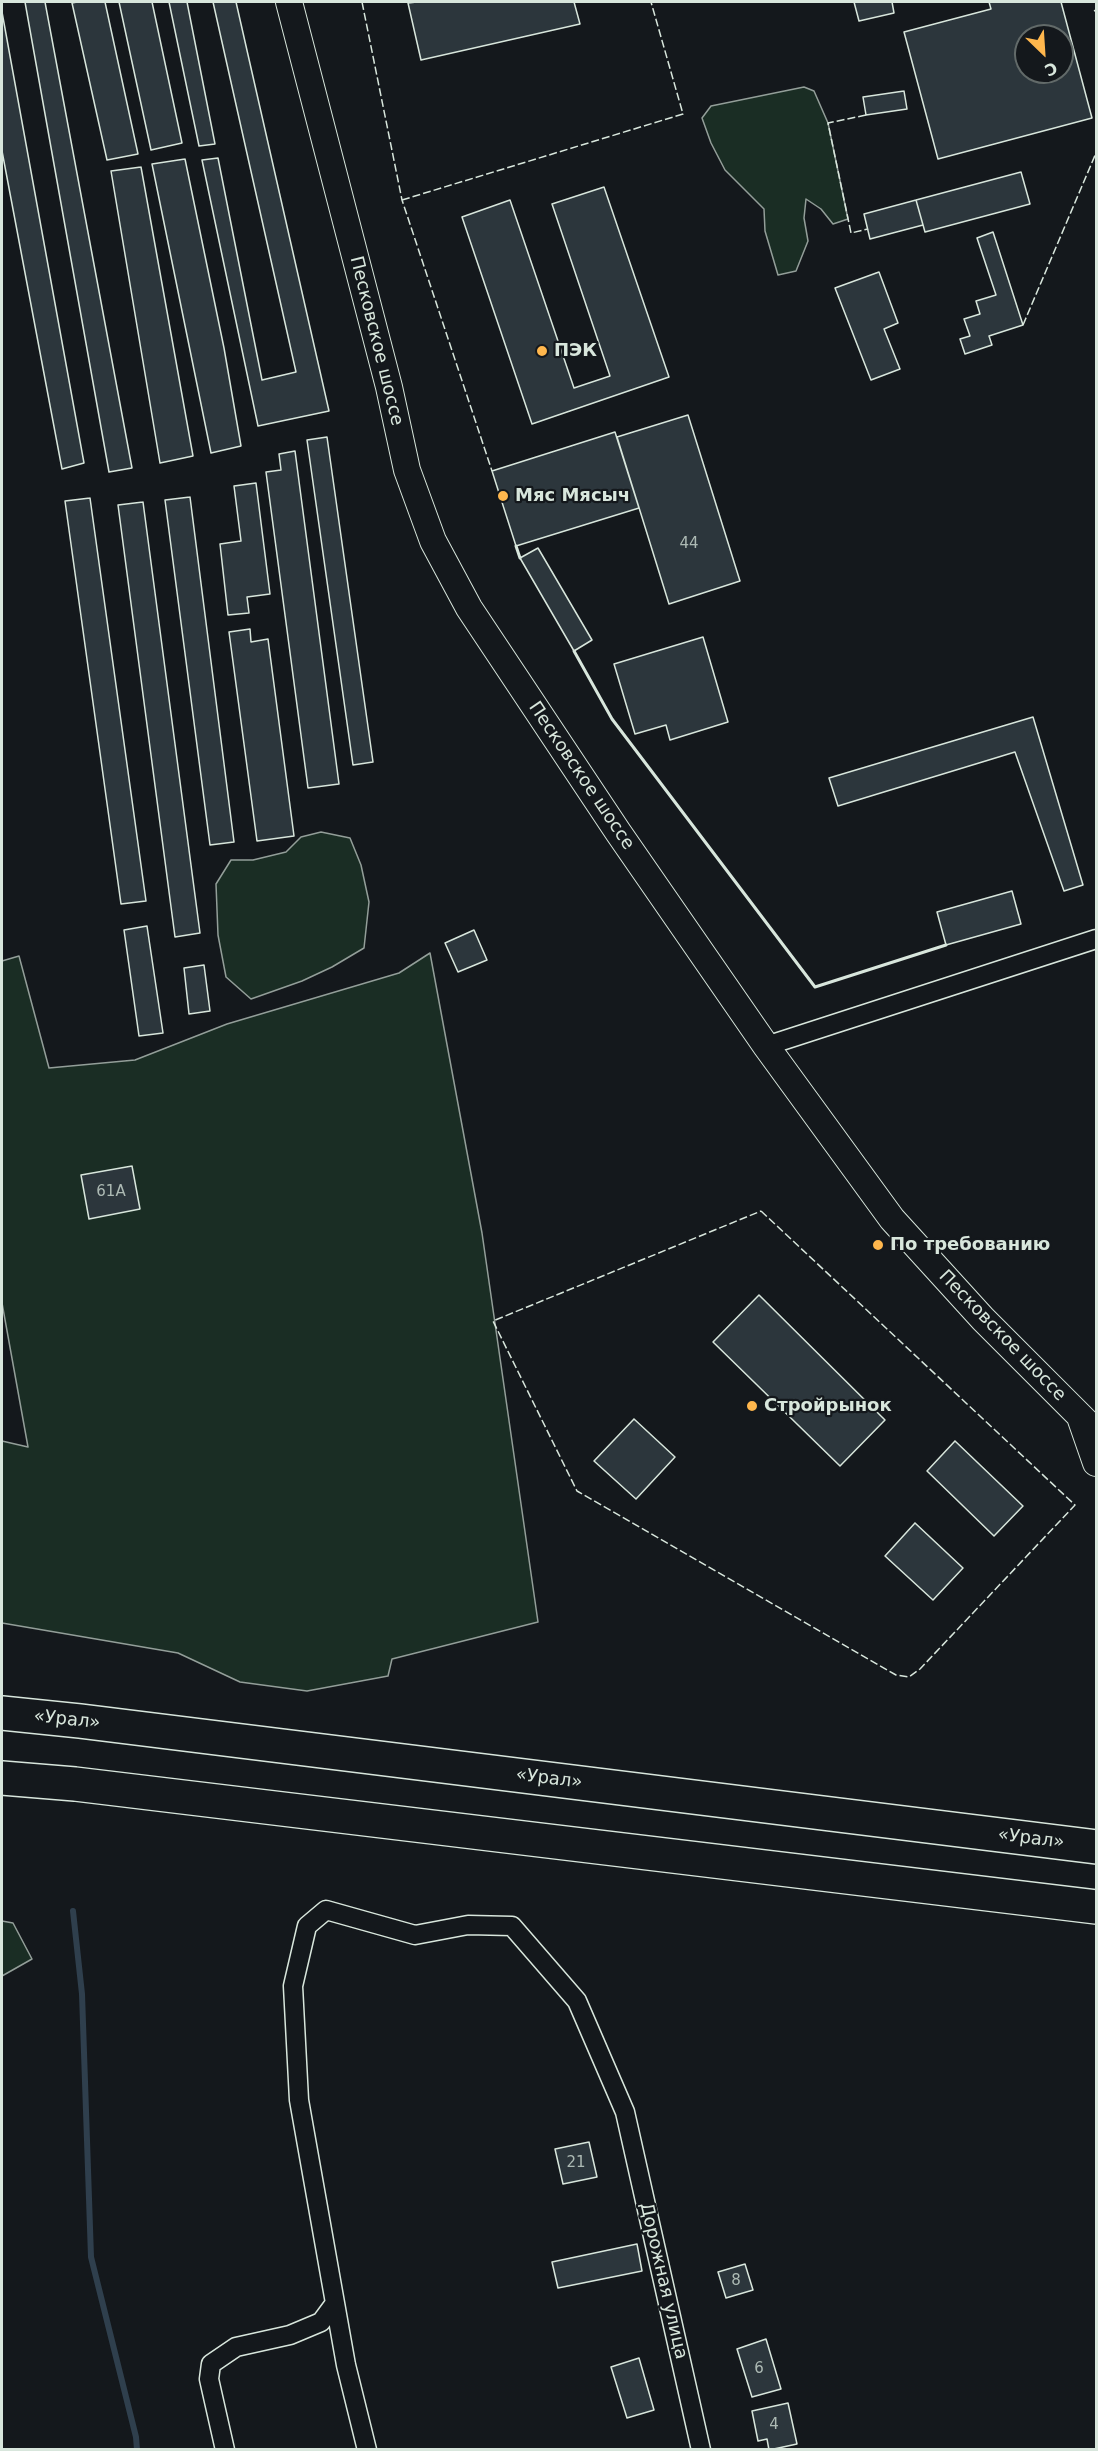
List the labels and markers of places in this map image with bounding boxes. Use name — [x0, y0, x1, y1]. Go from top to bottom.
place label: ПЭК — [554, 340, 597, 362]
marker: ПЭК — [535, 344, 549, 358]
place label: Мяс Мясыч — [515, 485, 630, 507]
marker: Мяс Мясыч — [496, 489, 510, 503]
place label: По требованию — [890, 1234, 1050, 1256]
marker: По требованию — [871, 1238, 885, 1252]
place label: Стройрынок — [764, 1395, 892, 1417]
marker: Стройрынок — [745, 1399, 759, 1413]

